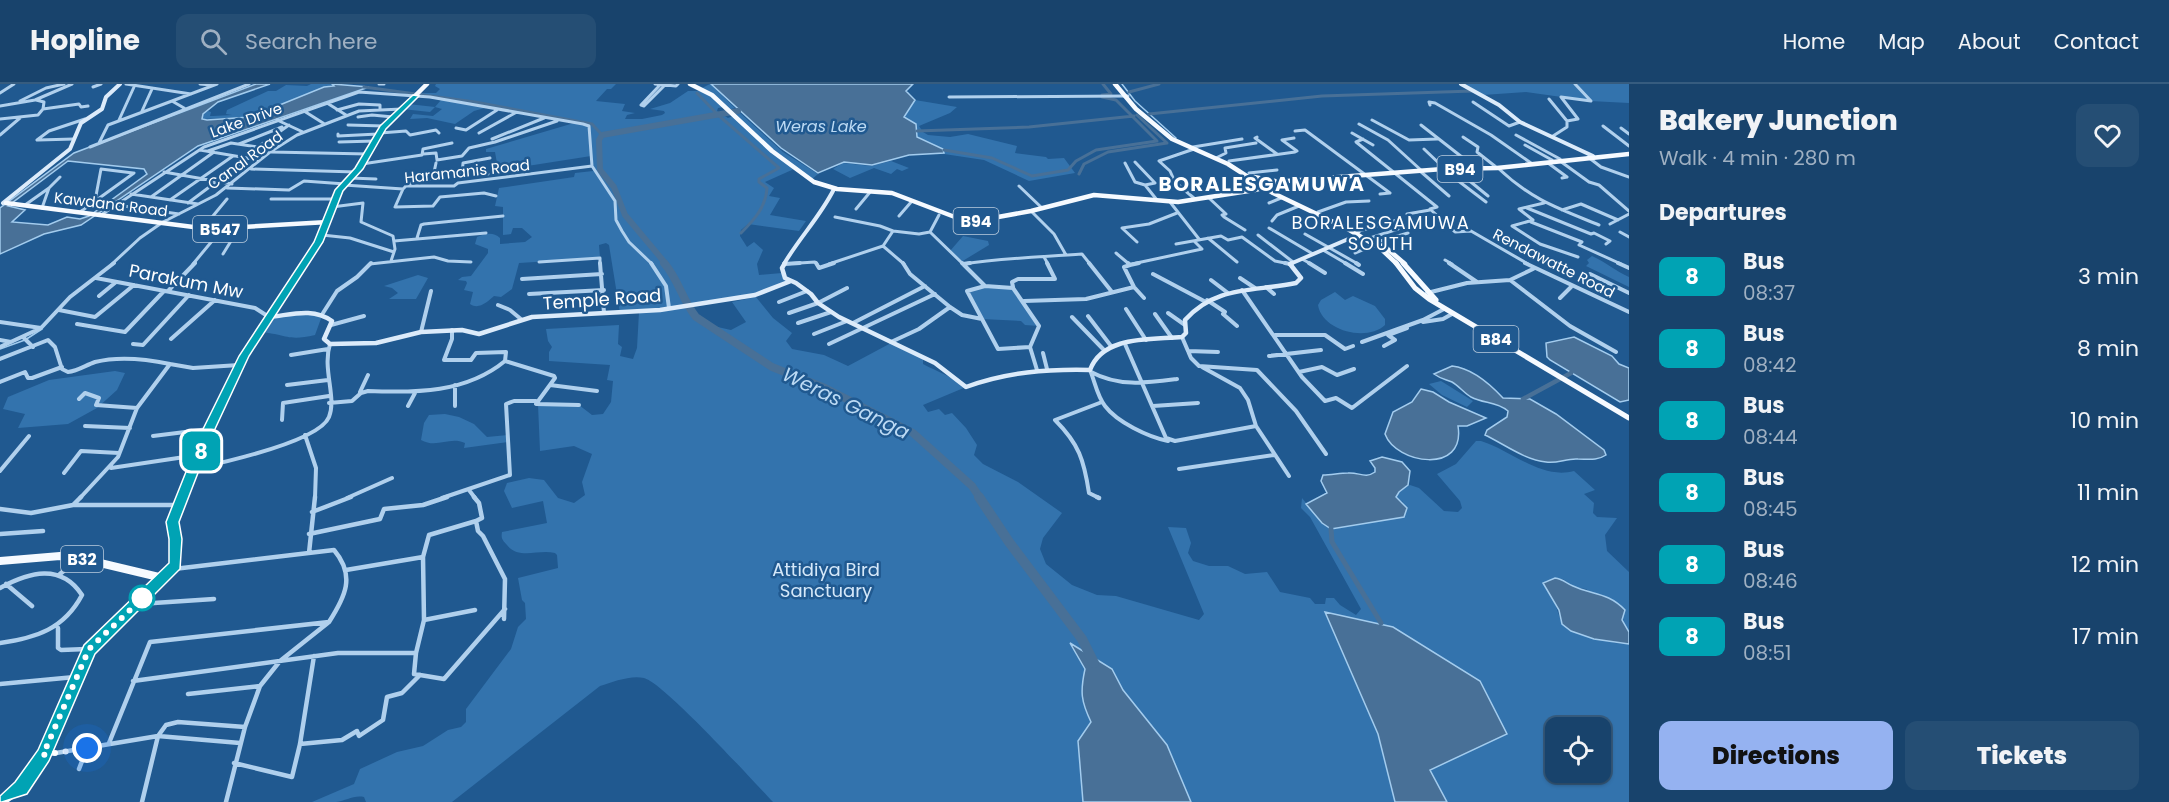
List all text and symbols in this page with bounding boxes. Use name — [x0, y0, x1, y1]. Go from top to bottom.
search box — [176, 14, 596, 68]
text: Hopline — [30, 21, 140, 60]
icon: search — [197, 25, 230, 58]
text: Search here — [245, 26, 377, 57]
text: Home — [1783, 27, 1845, 56]
text: Map — [1878, 27, 1925, 56]
text: About — [1958, 27, 2021, 56]
text: Contact — [2054, 27, 2139, 56]
street label: Lake Drive — [207, 97, 285, 143]
text: Bakery Junction — [1659, 101, 1898, 140]
button: heart — [2076, 104, 2139, 167]
water label: Weras Lake — [775, 115, 867, 138]
street label: Canal Road — [203, 126, 287, 194]
text: Walk · 4 min · 280 m — [1659, 144, 1856, 172]
street label: Haramanis Road — [403, 154, 531, 188]
road number: B94 — [1438, 156, 1482, 182]
district label: BORALESGAMUWA — [1158, 170, 1366, 198]
street label: Kawdana Road — [53, 187, 169, 221]
text: Departures — [1659, 197, 1787, 228]
road number: B94 — [954, 208, 998, 234]
district label: BORALESGAMUWA SOUTH — [1292, 210, 1470, 256]
road number: B547 — [193, 216, 247, 242]
street label: Rendawatte Road — [1490, 223, 1618, 303]
text: Bus — [1743, 246, 1785, 277]
street label: Parakum Mw — [127, 258, 245, 304]
text: 3 min — [2078, 261, 2139, 292]
text: 8 — [1685, 262, 1699, 291]
text: 08:37 — [1743, 279, 1795, 307]
street label: Temple Road — [542, 282, 662, 316]
text: Bus — [1743, 318, 1785, 349]
road number: B84 — [1474, 326, 1518, 352]
text: 8 min — [2077, 333, 2139, 364]
text: 8 — [1685, 334, 1699, 363]
text: 08:42 — [1743, 351, 1797, 379]
water label: Weras Ganga — [778, 360, 914, 446]
text: Bus — [1743, 390, 1785, 421]
text: 10 min — [2070, 405, 2139, 436]
text: 8 — [1685, 406, 1699, 435]
text: 08:44 — [1743, 423, 1798, 451]
line badge: 8 — [182, 432, 220, 470]
text: 8 — [194, 437, 208, 466]
text: Bus — [1743, 462, 1785, 493]
text: 11 min — [2077, 477, 2139, 508]
text: 8 — [1685, 478, 1699, 507]
text: 08:45 — [1743, 495, 1798, 523]
text: Bus — [1743, 534, 1785, 565]
road number: B32 — [61, 546, 103, 572]
text: 12 min — [2071, 549, 2139, 580]
text: 8 — [1685, 550, 1699, 579]
park label: Attidiya Bird Sanctuary — [772, 557, 880, 603]
text: 08:46 — [1743, 567, 1798, 595]
unlabelled marker — [129, 585, 155, 611]
text: Bus — [1743, 606, 1785, 637]
text: 17 min — [2072, 621, 2139, 652]
text: 8 — [1685, 622, 1699, 651]
text: 08:51 — [1743, 639, 1791, 667]
map controls — [1545, 717, 1611, 783]
button: locate — [1545, 717, 1611, 783]
button: Directions — [1659, 721, 1893, 790]
button: Tickets — [1905, 721, 2139, 790]
your location — [72, 733, 102, 763]

